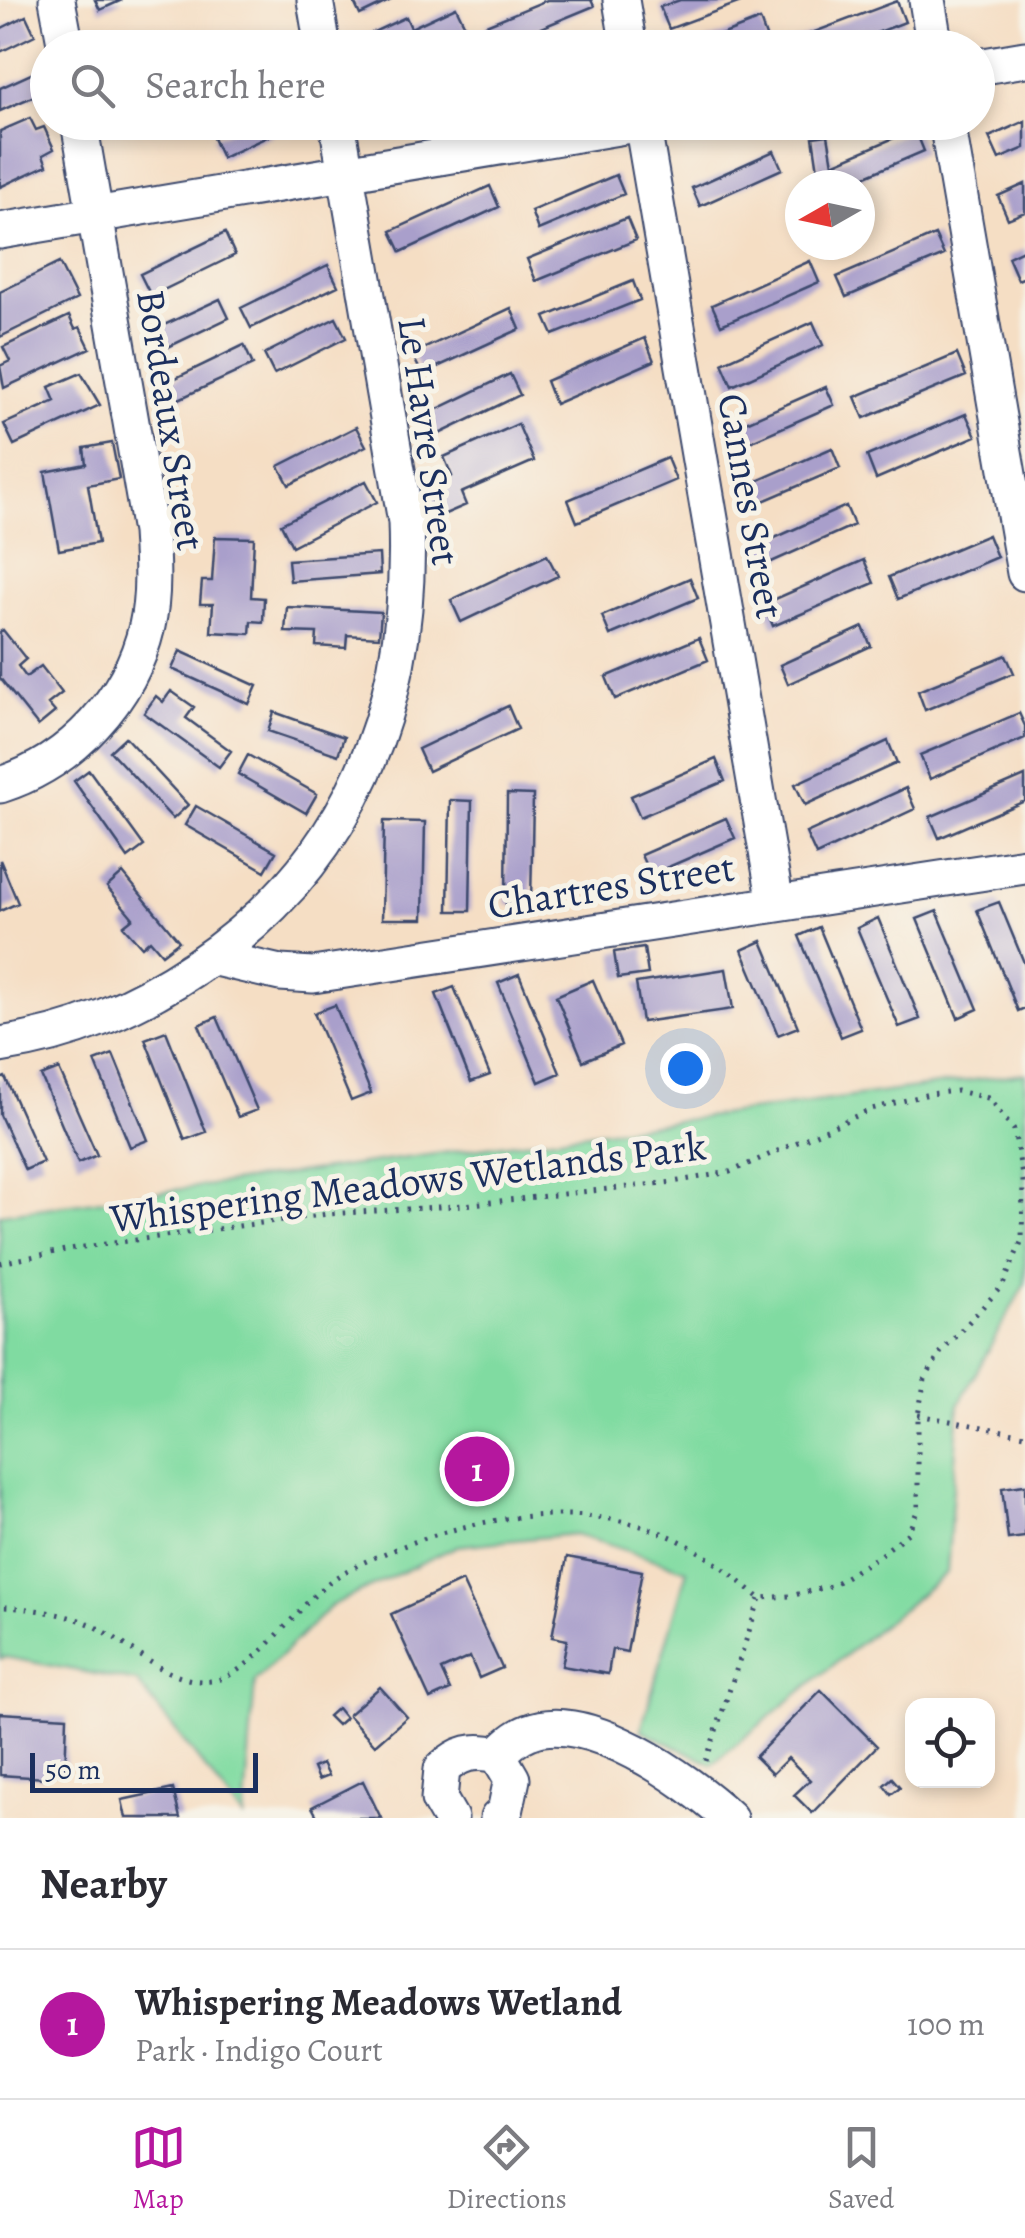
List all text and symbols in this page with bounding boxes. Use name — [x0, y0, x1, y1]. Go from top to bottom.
search box — [30, 30, 995, 140]
icon: search — [65, 58, 120, 113]
text: Search here — [145, 59, 326, 111]
north arrow — [785, 170, 875, 260]
street label: Bordeaux Street — [123, 286, 219, 554]
street label: Le Havre Street — [384, 313, 474, 569]
street label: Cannes Street — [704, 389, 798, 623]
street label: Chartres Street — [484, 839, 738, 933]
your location — [660, 1043, 711, 1094]
street label: Whispering Meadows Wetlands Park — [106, 1118, 709, 1246]
pin: 1 — [444, 1432, 510, 1506]
map controls — [905, 1698, 995, 1788]
button: locate — [905, 1698, 995, 1788]
scale bar — [30, 1748, 258, 1792]
text: 50 m — [45, 1751, 101, 1789]
text: Nearby — [40, 1855, 167, 1912]
text: Whispering Meadows Wetland — [135, 1976, 622, 2028]
text: 1 — [67, 2002, 78, 2046]
text: 100 m — [907, 2002, 985, 2046]
text: Park · Indigo Court — [135, 2028, 383, 2072]
tab: Map — [131, 2120, 186, 2218]
tab: Directions — [447, 2120, 567, 2218]
tab: Saved — [828, 2120, 894, 2218]

